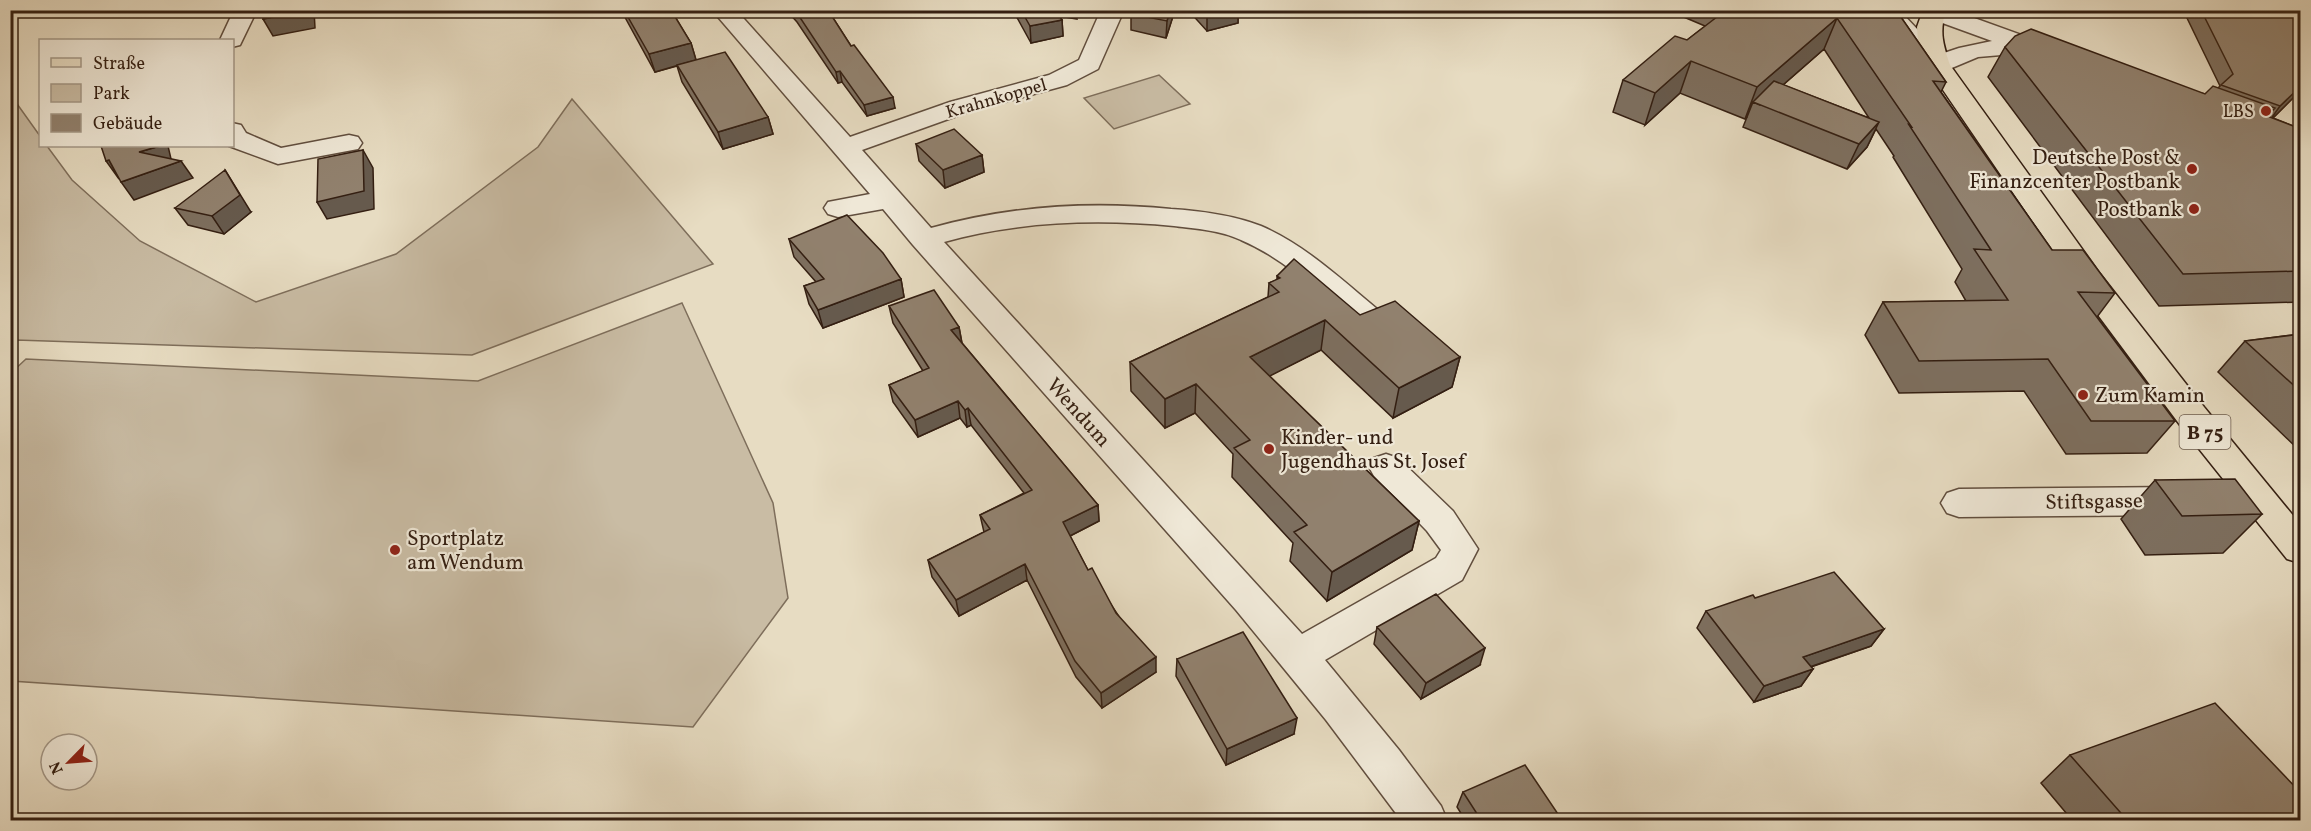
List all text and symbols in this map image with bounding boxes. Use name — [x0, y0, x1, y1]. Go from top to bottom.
legend — [39, 39, 234, 147]
text: Straße — [93, 52, 145, 77]
street label: Krahnkoppel — [943, 73, 1050, 126]
text: Park — [93, 82, 130, 107]
place label: LBS — [2223, 100, 2254, 125]
marker: LBS — [2259, 104, 2273, 118]
text: Gebäude — [93, 112, 162, 137]
place label: Deutsche Post & Finanzcenter Postbank — [1969, 144, 2181, 197]
marker: Deutsche Post & Finanzcenter Postbank — [2185, 162, 2199, 176]
place label: Postbank — [2097, 196, 2183, 225]
marker: Postbank — [2187, 202, 2201, 216]
street label: Wendum — [1039, 372, 1117, 454]
place label: Zum Kamin — [2095, 382, 2205, 411]
marker: Zum Kamin — [2076, 388, 2090, 402]
road number: B 75 — [2180, 415, 2230, 449]
place label: Kinder- und Jugendhaus St. Josef — [1281, 424, 1467, 477]
marker: Kinder- und Jugendhaus St. Josef — [1262, 442, 1276, 456]
street label: Stiftsgasse — [2045, 487, 2143, 518]
place label: Sportplatz am Wendum — [407, 525, 524, 578]
marker: Sportplatz am Wendum — [388, 543, 402, 557]
north arrow — [39, 732, 99, 792]
text: N — [45, 757, 70, 777]

